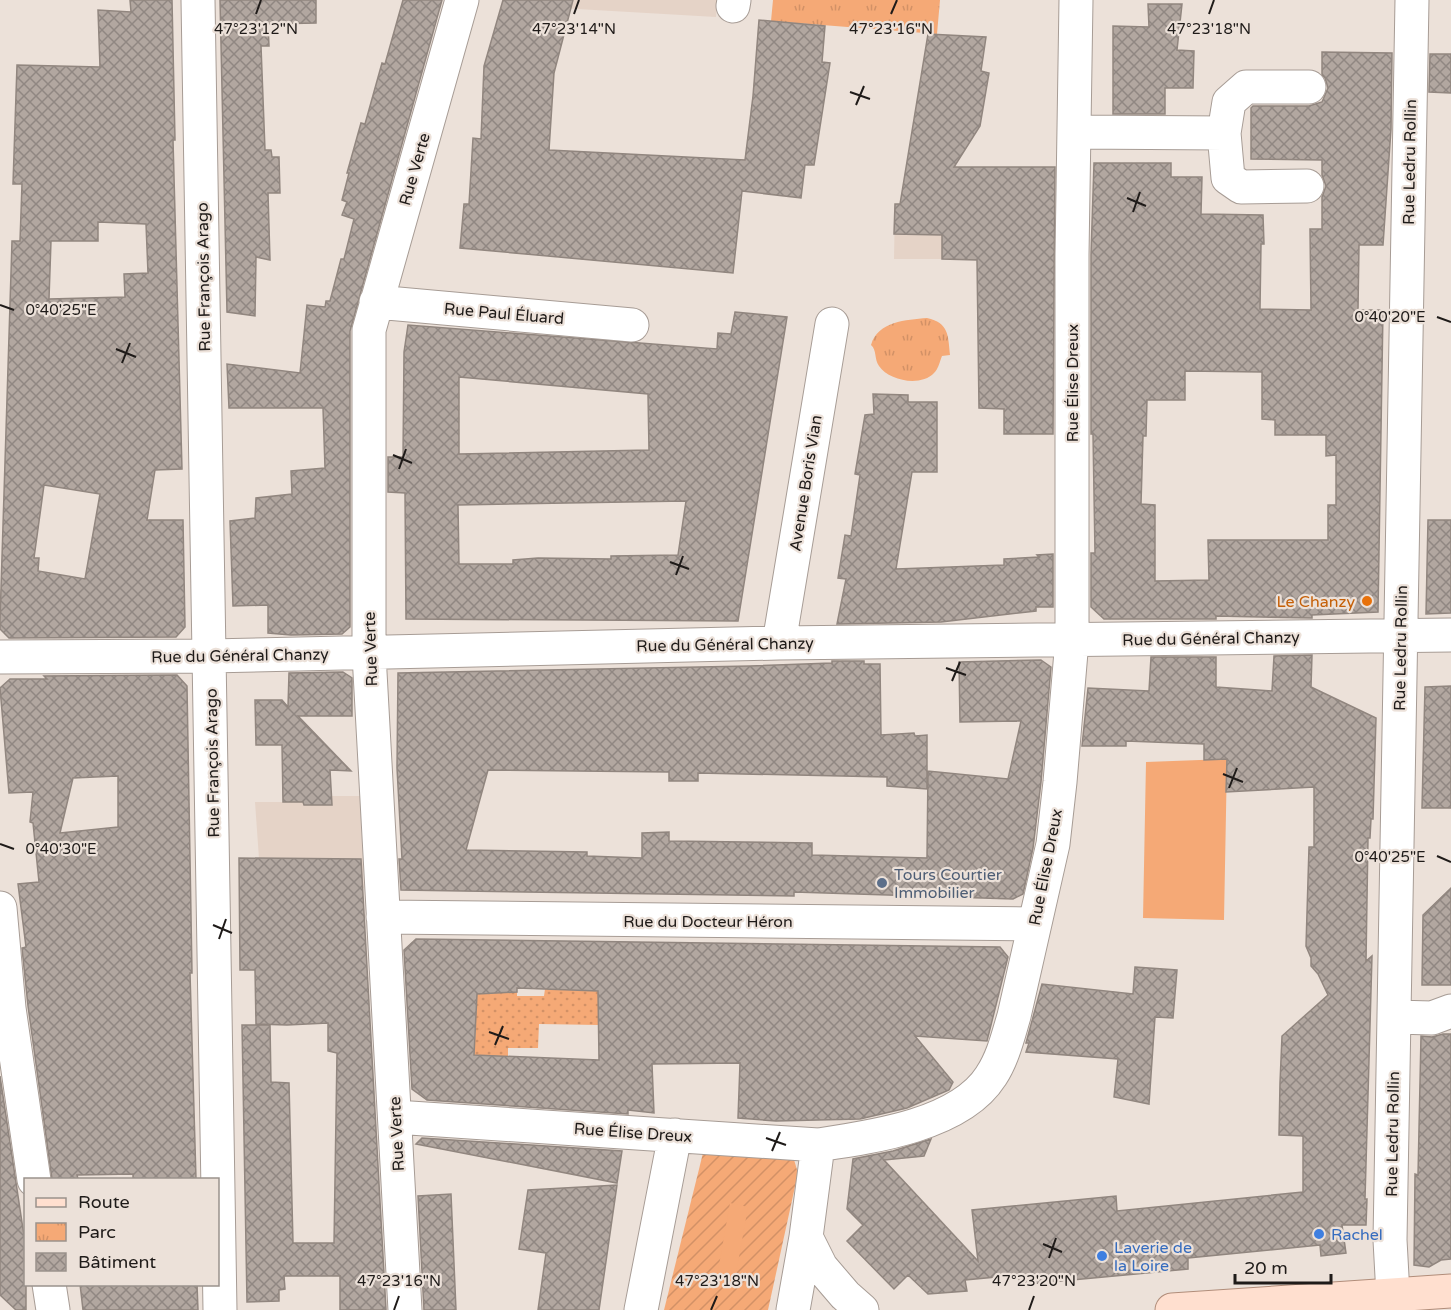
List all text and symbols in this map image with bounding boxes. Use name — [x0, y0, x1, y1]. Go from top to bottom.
text: 47°23'12"N — [214, 20, 298, 38]
text: 47°23'14"N — [532, 20, 616, 38]
text: 47°23'16"N — [849, 20, 933, 38]
text: 47°23'18"N — [1167, 20, 1251, 38]
street label: Rue Ledru Rollin — [1399, 99, 1421, 225]
street label: Rue Verte — [395, 131, 435, 208]
street label: Rue François Arago — [193, 202, 215, 352]
street label: Rue Paul Éluard — [443, 299, 565, 329]
text: 0°40'25"E — [25, 301, 97, 319]
text: 0°40'20"E — [1354, 308, 1426, 326]
street label: Rue Élise Dreux — [1063, 324, 1083, 442]
street label: Avenue Boris Vian — [785, 414, 827, 553]
street label: Rue Ledru Rollin — [1390, 585, 1412, 711]
place label: Le Chanzy — [1276, 592, 1355, 612]
marker: Le Chanzy — [1360, 594, 1374, 608]
street label: Rue Verte — [360, 611, 382, 687]
street label: Rue du Général Chanzy — [1122, 627, 1300, 651]
street label: Rue du Général Chanzy — [636, 633, 814, 657]
street label: Rue du Général Chanzy — [151, 644, 329, 668]
street label: Rue François Arago — [202, 688, 224, 838]
street label: Rue Élise Dreux — [1025, 807, 1067, 927]
text: 0°40'30"E — [25, 840, 97, 858]
text: 0°40'25"E — [1354, 848, 1426, 866]
place label: Tours Courtier Immobilier — [894, 865, 1003, 903]
marker: Tours Courtier Immobilier — [875, 876, 889, 890]
street label: Rue du Docteur Héron — [623, 912, 793, 932]
street label: Rue Ledru Rollin — [1382, 1071, 1404, 1197]
street label: Rue Verte — [385, 1096, 409, 1172]
street label: Rue Élise Dreux — [573, 1119, 693, 1147]
legend — [24, 1178, 219, 1286]
text: Route — [78, 1191, 130, 1213]
text: Parc — [78, 1221, 116, 1243]
place label: Rachel — [1331, 1225, 1383, 1245]
marker: Rachel — [1312, 1227, 1326, 1241]
place label: Laverie de la Loire — [1114, 1238, 1192, 1276]
scale bar — [1235, 1247, 1331, 1285]
marker: Laverie de la Loire — [1095, 1249, 1109, 1263]
text: Bâtiment — [78, 1251, 156, 1273]
text: 20 m — [1244, 1257, 1288, 1279]
text: 47°23'16"N — [357, 1272, 441, 1290]
text: 47°23'18"N — [675, 1272, 759, 1290]
text: 47°23'20"N — [992, 1272, 1076, 1290]

